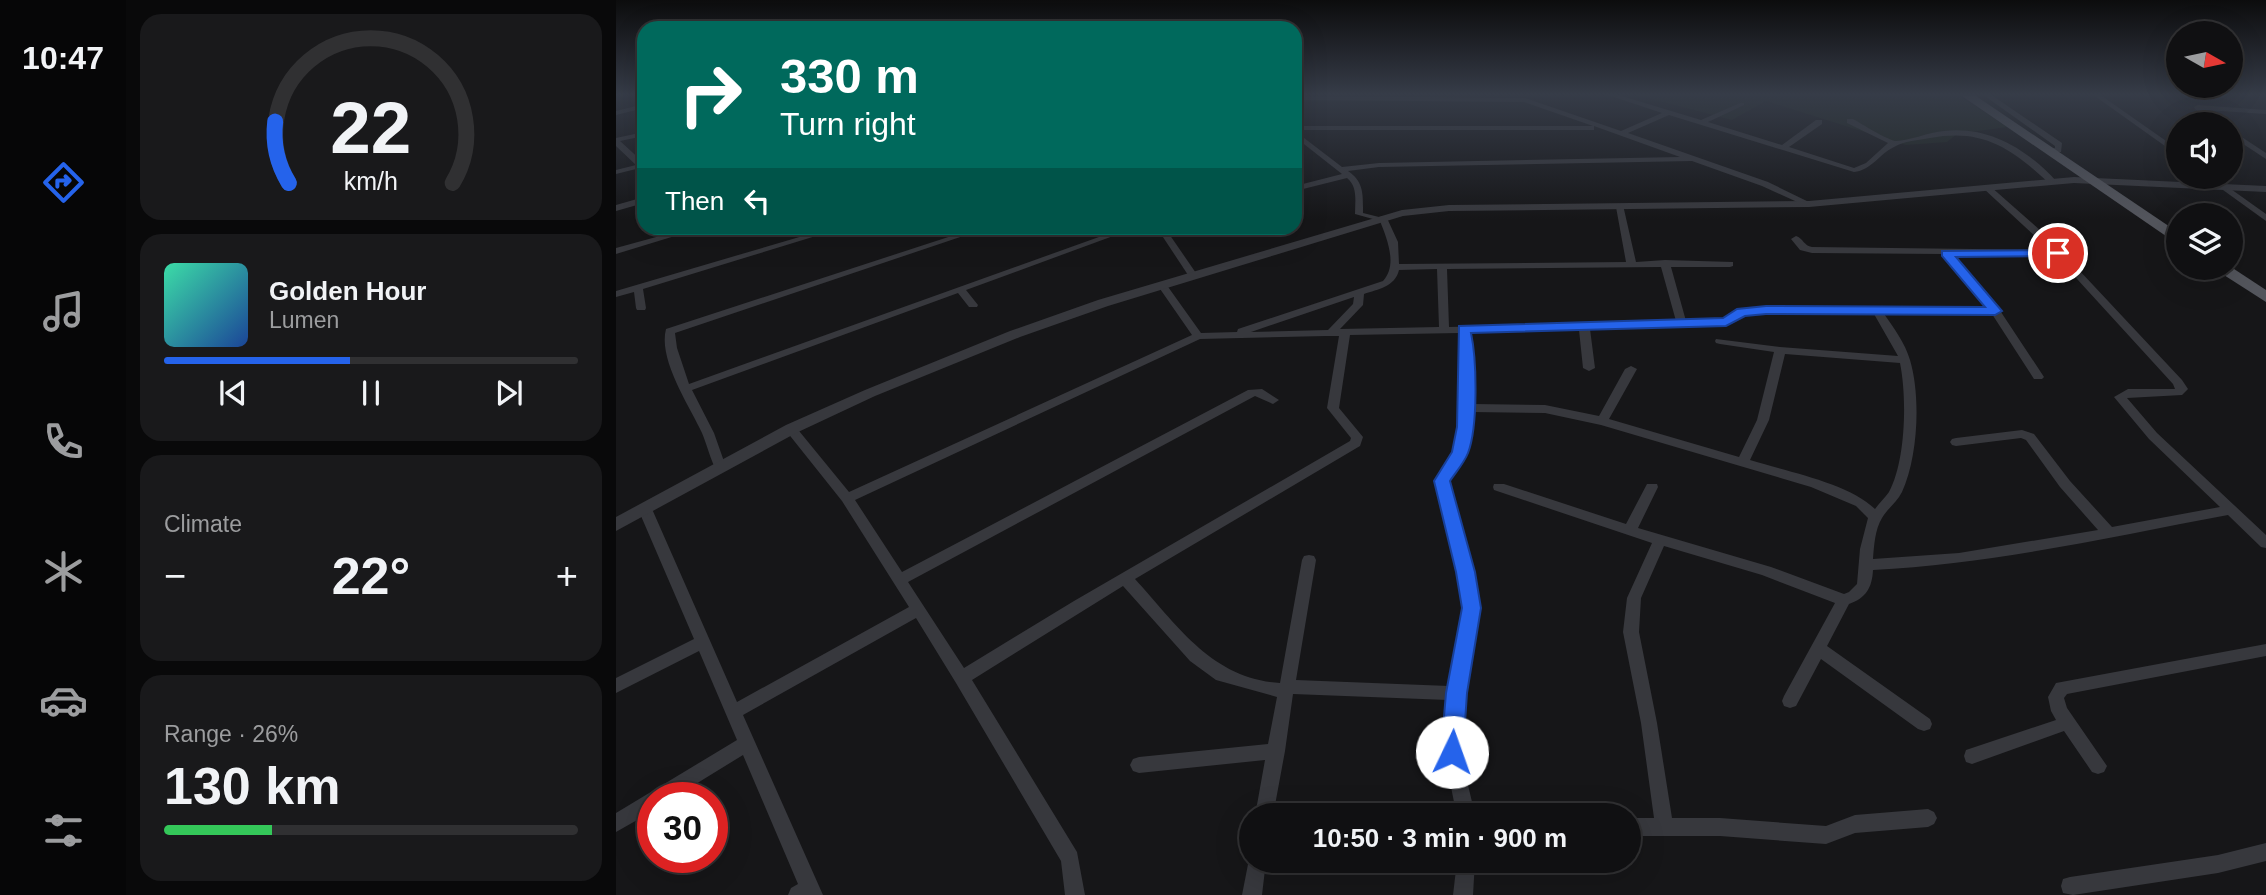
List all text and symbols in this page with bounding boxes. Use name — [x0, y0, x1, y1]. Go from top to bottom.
north arrow — [2166, 21, 2244, 98]
map controls — [2166, 21, 2243, 280]
text: 10:47 — [22, 40, 104, 76]
icon: right — [665, 49, 756, 140]
text: 330 m — [780, 49, 919, 103]
text: 22 — [331, 88, 411, 169]
text: Turn right — [780, 106, 916, 142]
button: sound — [2166, 112, 2243, 189]
icon: directions — [39, 158, 88, 207]
text: km/h — [344, 167, 398, 195]
icon: left — [738, 182, 776, 220]
text: Then — [665, 186, 724, 216]
button: layers — [2166, 203, 2243, 280]
pin — [2028, 223, 2088, 283]
icon: arrive — [2039, 234, 2077, 272]
text: Golden Hour — [269, 276, 426, 306]
icon: music — [39, 287, 88, 336]
text: Lumen — [269, 307, 339, 333]
icon: previous — [214, 374, 252, 412]
icon: pause — [352, 374, 390, 412]
icon: next — [490, 374, 528, 412]
icon: phone — [39, 417, 88, 466]
text: Climate — [164, 511, 242, 537]
icon: climate — [39, 547, 88, 596]
text: 22° — [332, 547, 410, 605]
text: − — [164, 555, 186, 597]
text: + — [556, 555, 578, 597]
icon: car — [39, 676, 88, 725]
position arrow — [1415, 715, 1489, 789]
text: Range · 26% — [164, 721, 298, 747]
text: 130 km — [164, 757, 340, 815]
speed limit sign: 30 — [637, 782, 728, 873]
icon: filters — [39, 806, 88, 855]
text: 10:50 · 3 min · 900 m — [1313, 823, 1567, 853]

